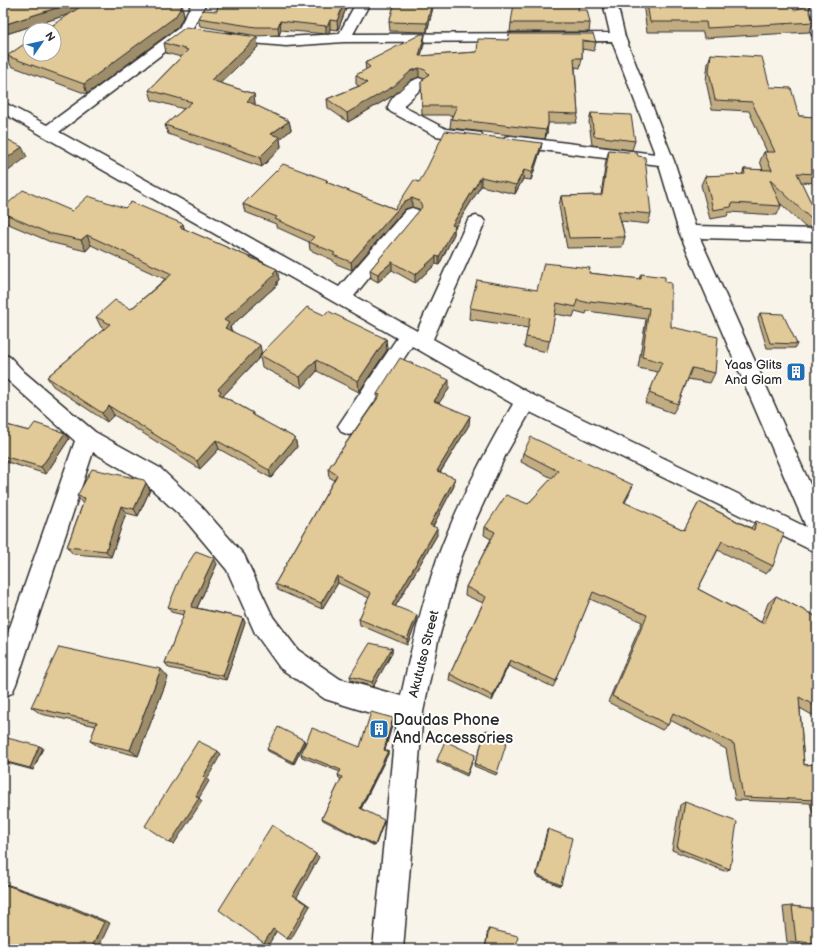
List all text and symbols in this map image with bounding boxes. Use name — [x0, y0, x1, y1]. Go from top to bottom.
north arrow — [22, 22, 62, 62]
text: N — [42, 30, 58, 44]
place label: Yaas Glits And Glam — [724, 357, 783, 388]
building icon: Yaas Glits And Glam — [785, 361, 807, 383]
street label: Akututso Street — [405, 609, 443, 699]
place label: Daudas Phone And Accessories — [393, 711, 513, 748]
building icon: Daudas Phone And Accessories — [368, 718, 390, 740]

